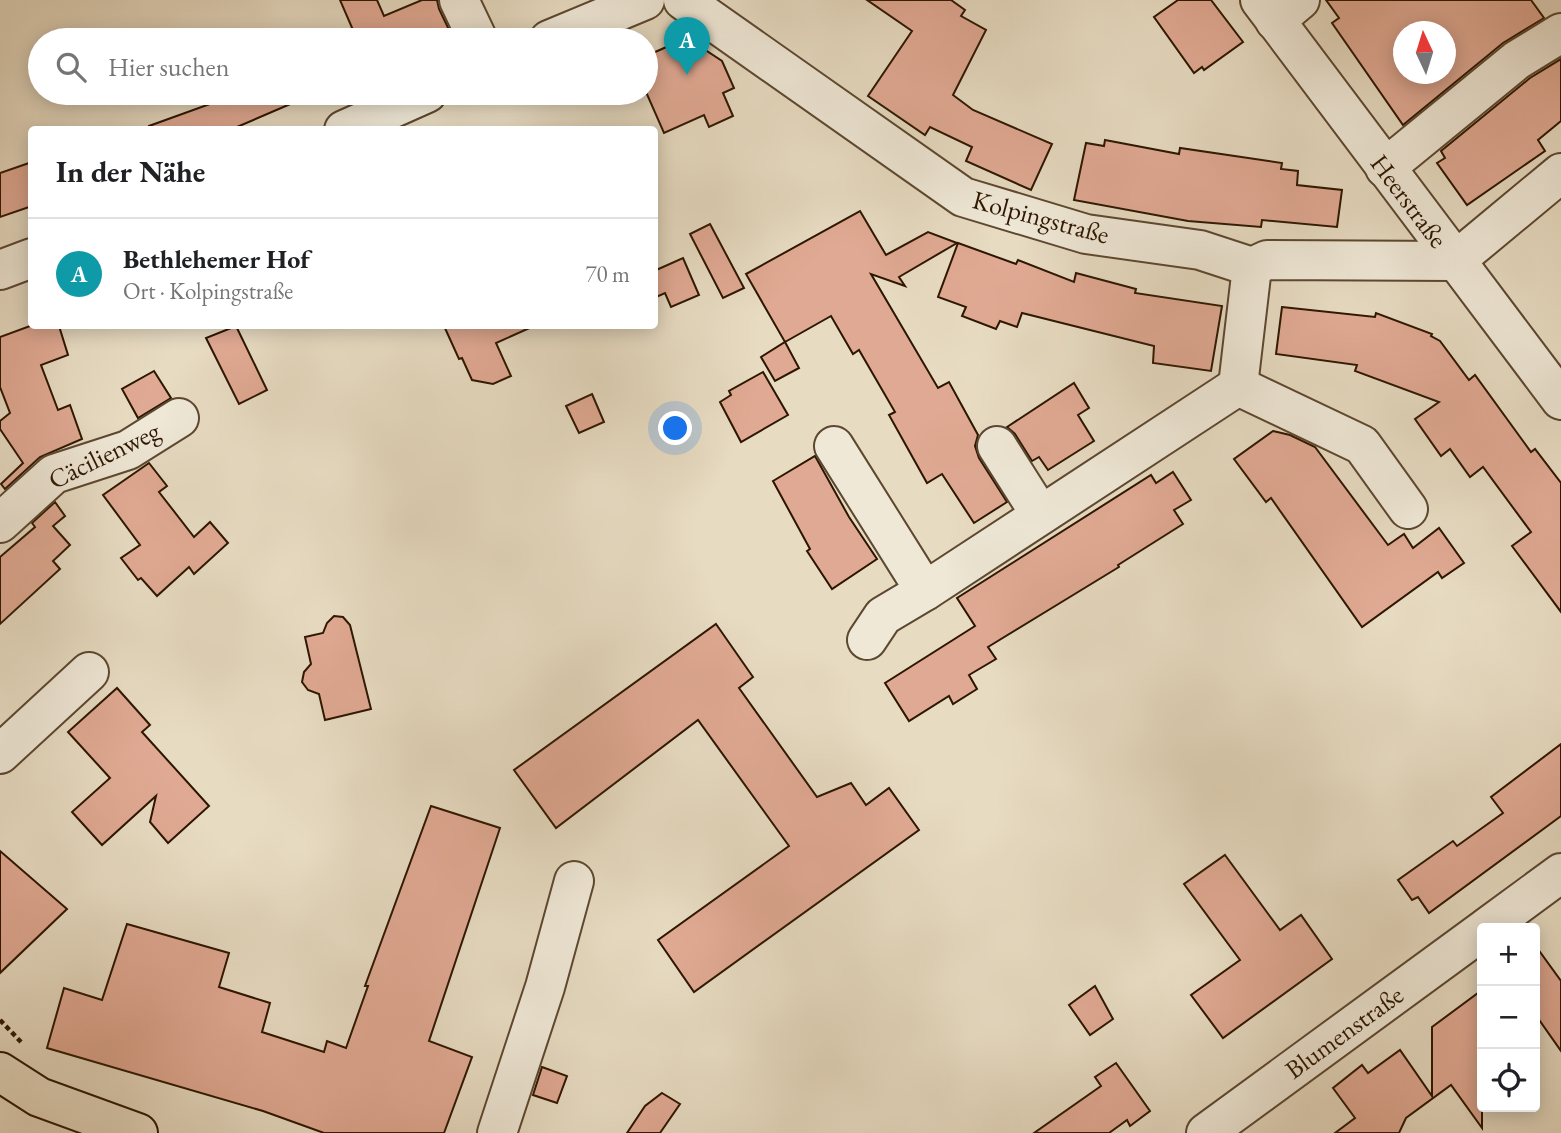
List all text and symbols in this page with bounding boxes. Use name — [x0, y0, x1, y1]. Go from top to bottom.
pin: A — [664, 17, 710, 75]
north arrow — [1393, 21, 1456, 84]
search box — [28, 28, 658, 105]
icon: search — [52, 48, 90, 86]
text: Hier suchen — [108, 50, 229, 84]
street label: Heerstraße — [1363, 147, 1455, 255]
text: In der Nähe — [56, 152, 205, 191]
street label: Kolpingstraße — [969, 182, 1113, 252]
text: Bethlehemer Hof — [123, 242, 310, 276]
text: A — [71, 259, 87, 289]
text: 70 m — [585, 259, 630, 289]
text: Ort · Kolpingstraße — [123, 276, 293, 306]
your location — [658, 411, 692, 445]
street label: Cäcilienweg — [43, 413, 166, 497]
map controls — [1477, 923, 1540, 1112]
button: + — [1477, 923, 1540, 986]
street label: Blumenstraße — [1278, 978, 1410, 1086]
button: − — [1477, 986, 1540, 1049]
button: locate — [1477, 1049, 1540, 1112]

